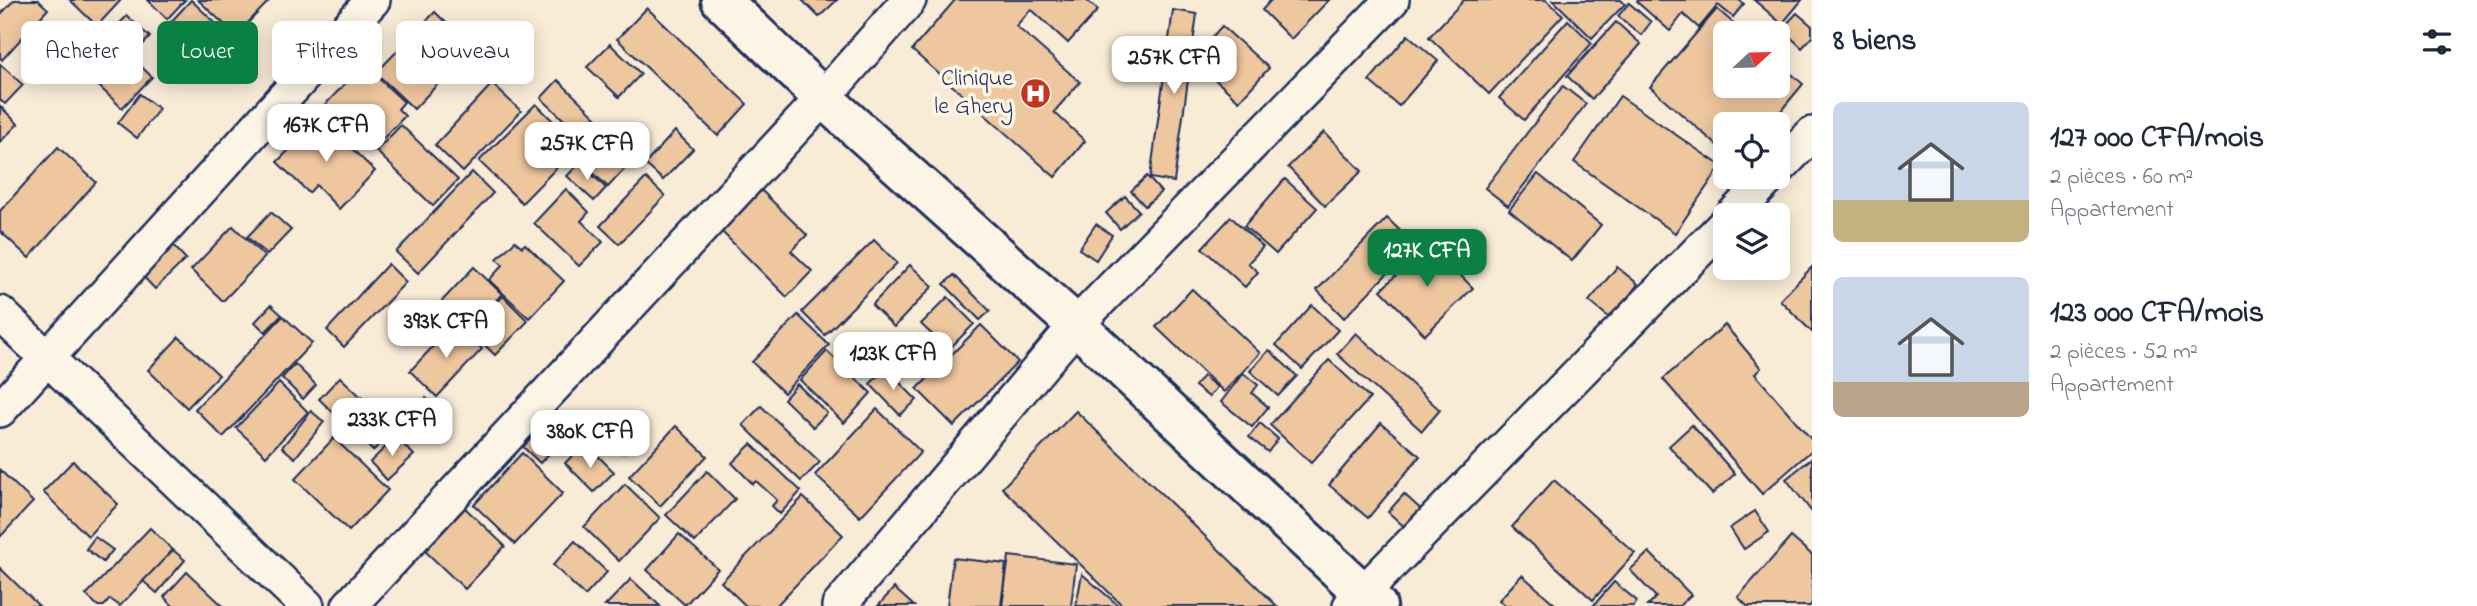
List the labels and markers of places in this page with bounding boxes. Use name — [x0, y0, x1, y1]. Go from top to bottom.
pin: 257K CFA — [1102, 36, 1246, 96]
place label: Clinique le Ghery — [934, 62, 1013, 126]
hospital icon: Clinique le Ghery — [1019, 76, 1053, 110]
pin: 167K CFA — [254, 104, 398, 164]
pin: 257K CFA — [515, 122, 659, 182]
pin: 127K CFA — [1355, 230, 1499, 289]
pin: 393K CFA — [374, 300, 518, 360]
pin: 123K CFA — [821, 332, 965, 392]
pin: 233K CFA — [320, 398, 464, 458]
pin: 380K CFA — [518, 410, 662, 470]

